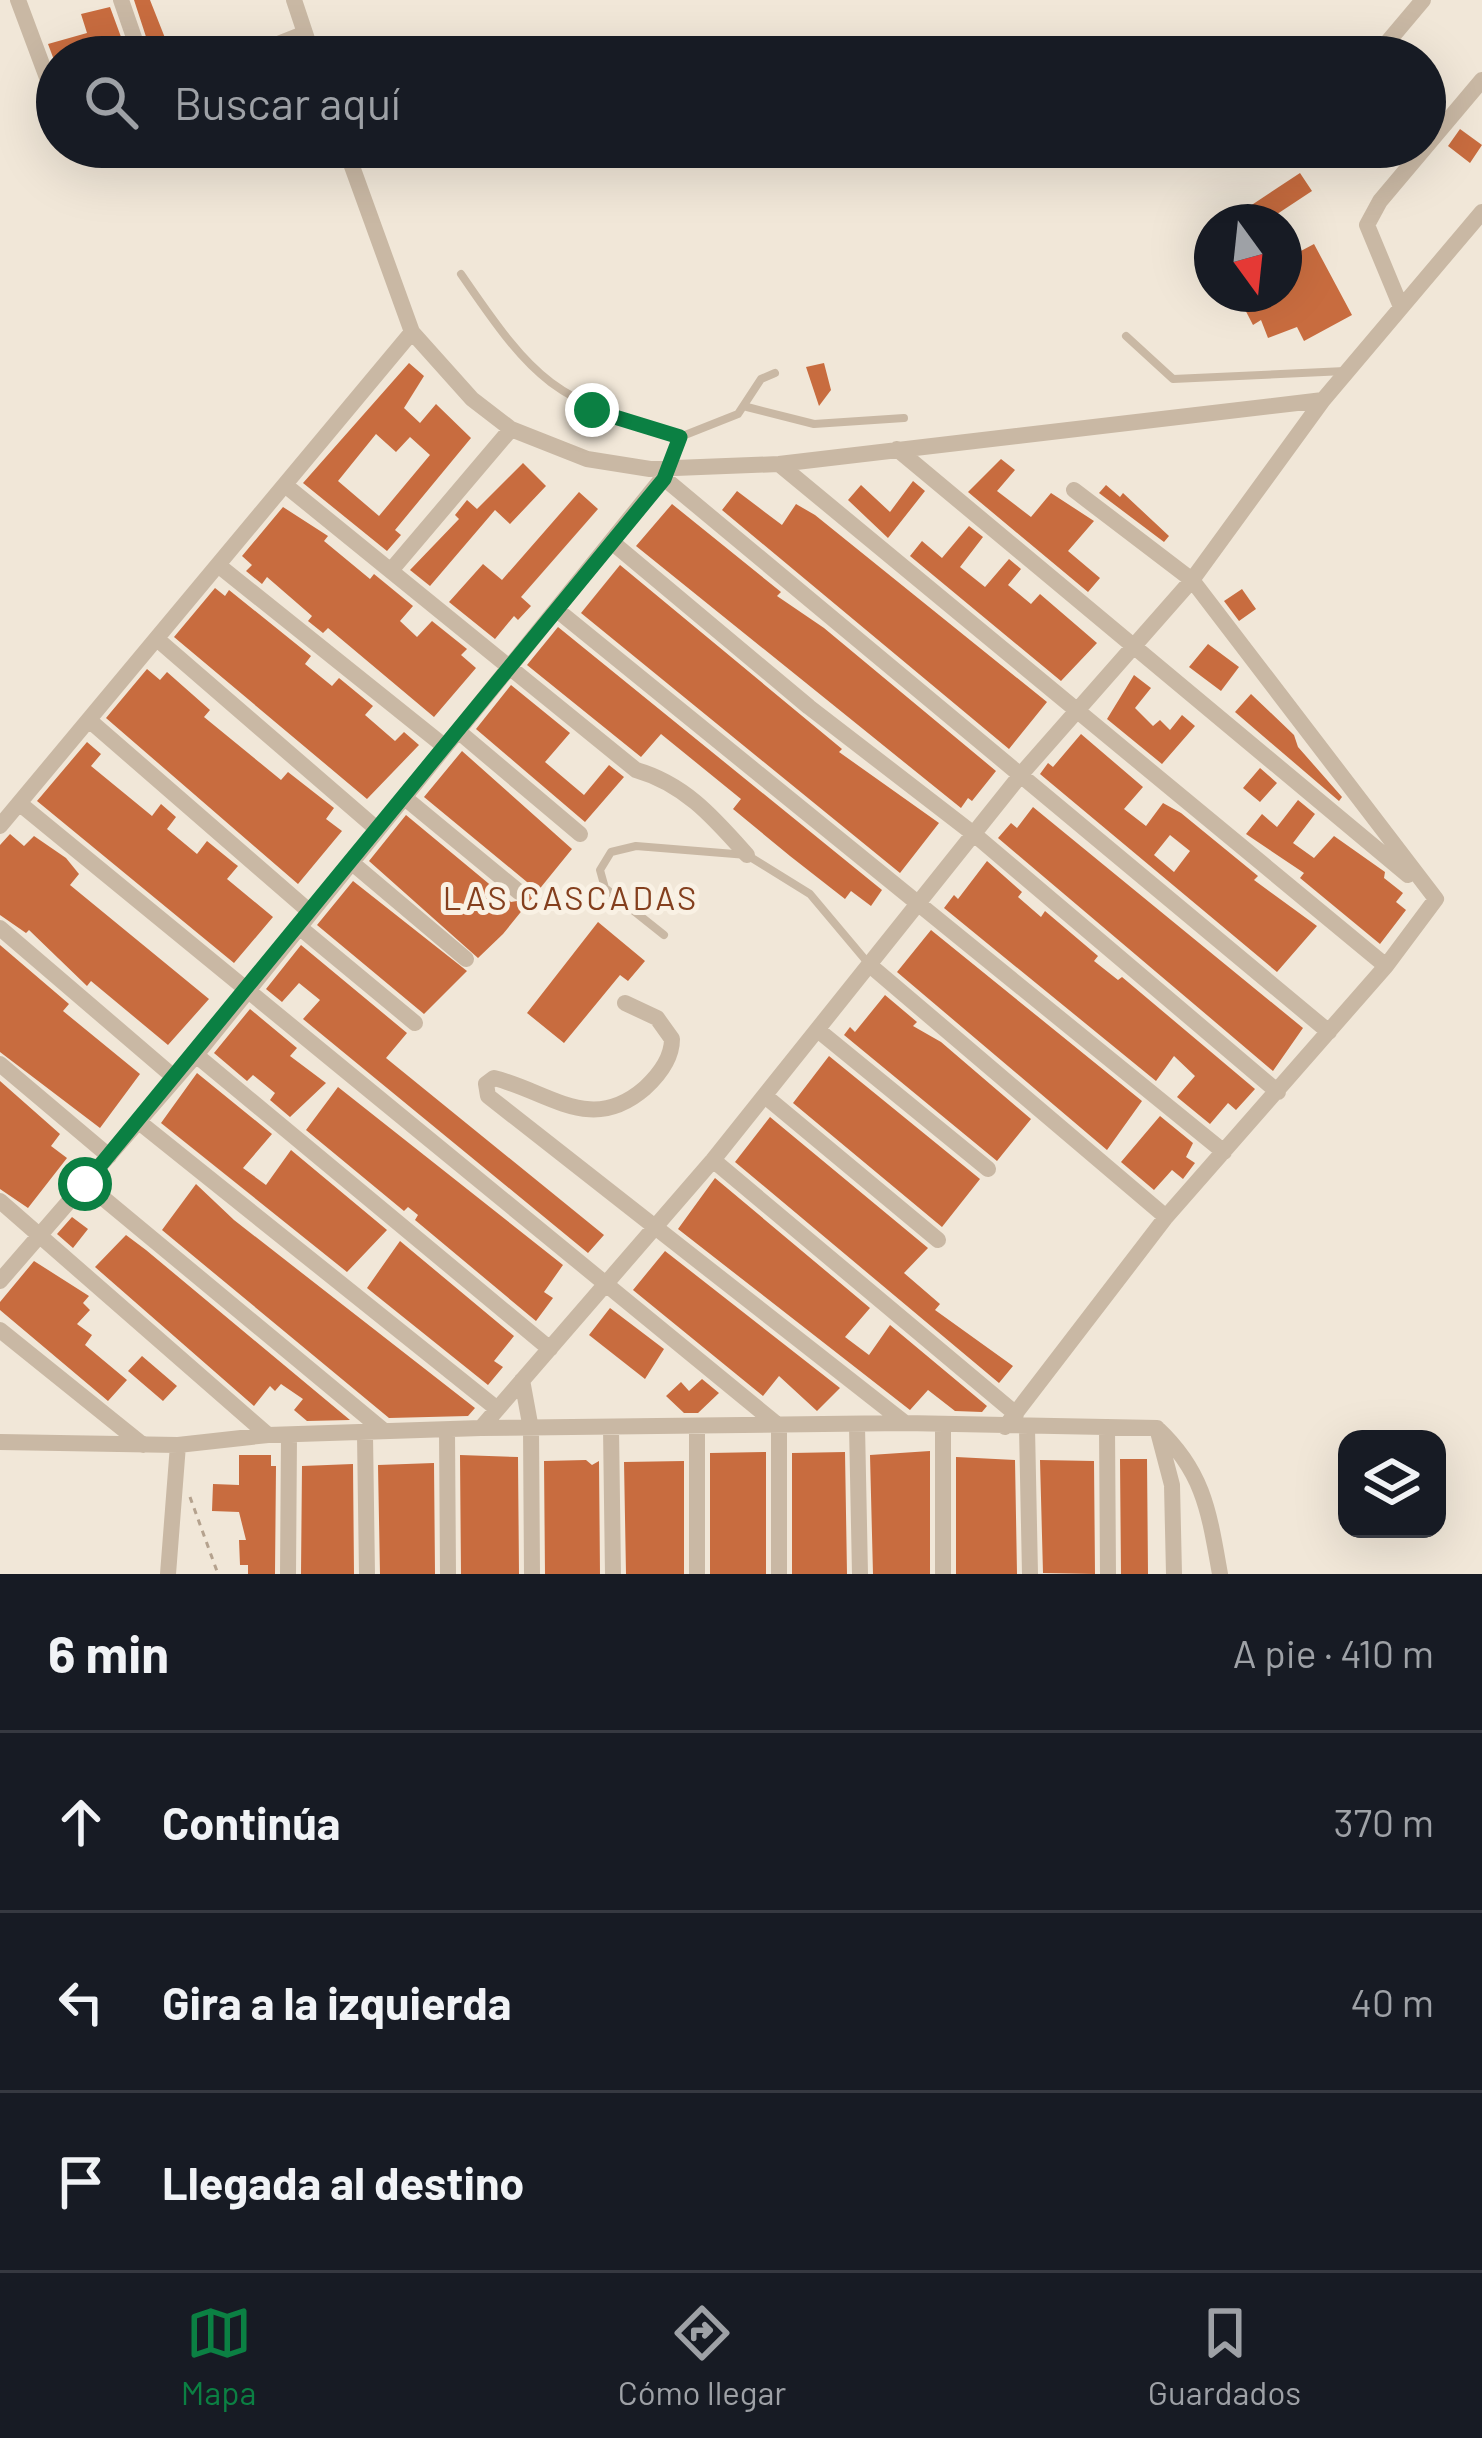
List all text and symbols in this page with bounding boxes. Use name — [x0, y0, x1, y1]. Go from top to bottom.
search box — [36, 36, 1446, 168]
icon: search — [78, 69, 144, 135]
text: Buscar aquí — [174, 75, 401, 129]
north arrow — [1194, 204, 1302, 312]
route end — [565, 383, 619, 437]
district label: LAS CASCADAS — [443, 877, 699, 917]
route start — [58, 1157, 112, 1211]
map controls — [1338, 1430, 1446, 1538]
button: layers — [1338, 1430, 1446, 1538]
text: 6 min — [48, 1622, 169, 1683]
text: A pie · 410 m — [1233, 1629, 1434, 1676]
icon: ahead — [48, 1789, 114, 1855]
text: Continúa — [162, 1795, 341, 1849]
text: 370 m — [1333, 1798, 1434, 1845]
icon: left — [48, 1969, 114, 2035]
text: Gira a la izquierda — [162, 1975, 511, 2029]
text: 40 m — [1350, 1978, 1434, 2025]
icon: arrive — [48, 2149, 114, 2215]
text: Llegada al destino — [162, 2155, 524, 2209]
tab: Mapa — [181, 2300, 256, 2412]
tab: Cómo llegar — [618, 2300, 786, 2412]
tab: Guardados — [1148, 2300, 1301, 2412]

